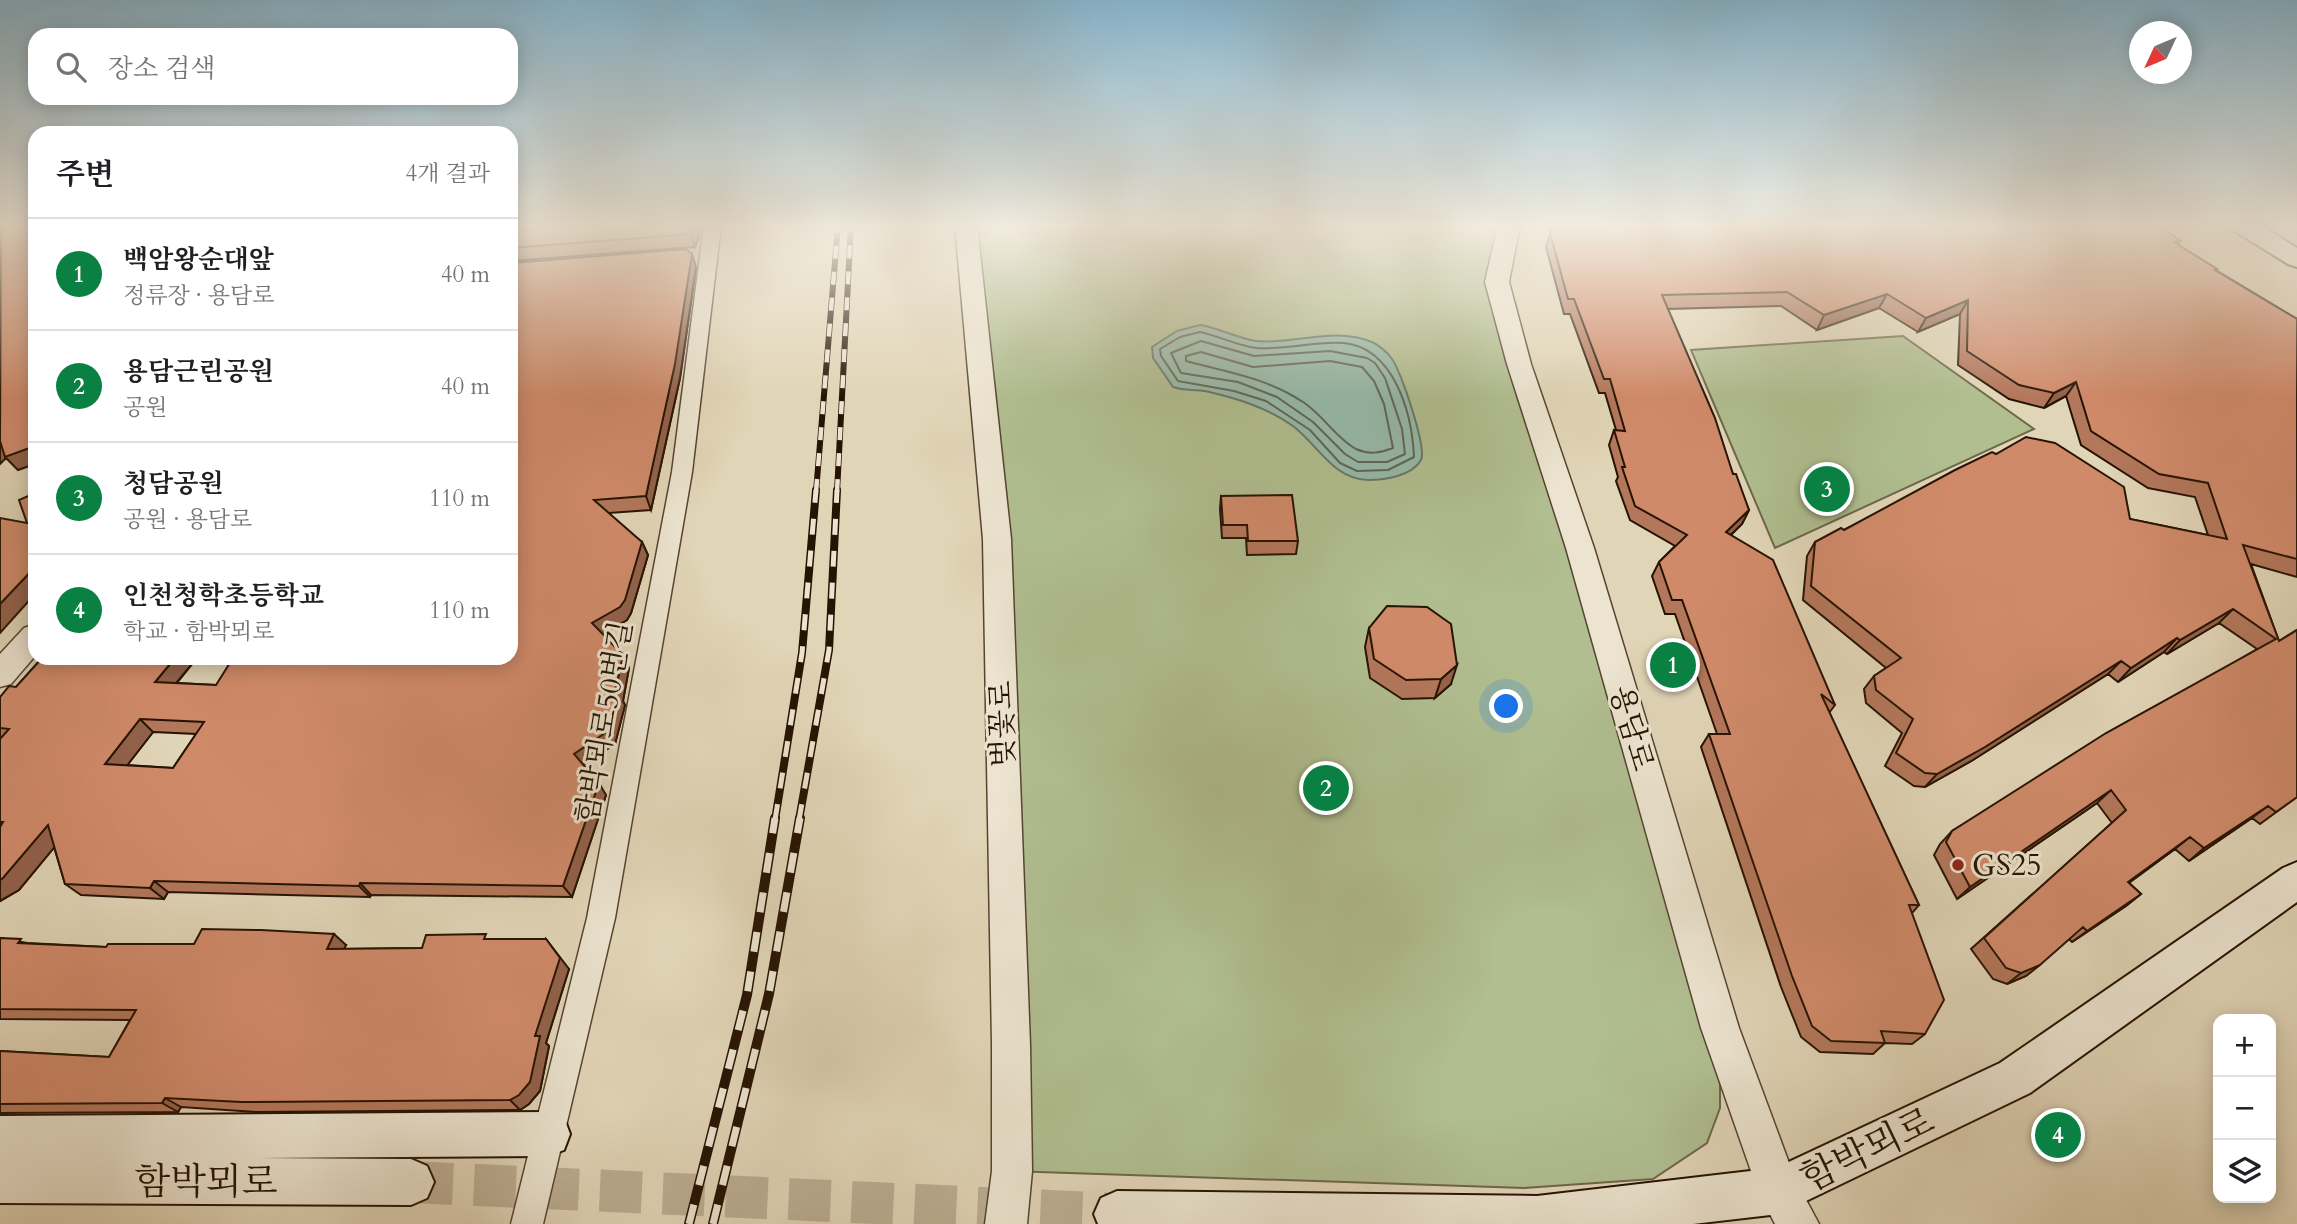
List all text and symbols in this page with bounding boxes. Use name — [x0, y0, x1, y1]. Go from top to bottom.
north arrow — [2129, 21, 2192, 84]
search box — [28, 28, 518, 105]
icon: search — [52, 48, 90, 86]
text: 장소 검색 — [108, 51, 215, 86]
text: 주변 — [56, 154, 114, 195]
text: 4개 결과 — [405, 158, 490, 189]
text: 백암왕순대앞 — [123, 242, 274, 277]
text: 1 — [73, 259, 85, 290]
text: 40 m — [441, 259, 490, 290]
text: 정류장 · 용담로 — [123, 280, 275, 311]
text: 용담근린공원 — [123, 354, 274, 389]
text: 2 — [73, 371, 85, 402]
text: 40 m — [441, 371, 490, 402]
text: 공원 — [123, 392, 167, 423]
pin: 3 — [1804, 463, 1850, 515]
text: 청담공원 — [123, 466, 223, 501]
text: 3 — [73, 483, 85, 514]
text: 110 m — [429, 483, 490, 514]
text: 공원 · 용담로 — [123, 504, 252, 535]
text: 인천청학초등학교 — [123, 578, 324, 613]
text: 4 — [73, 595, 85, 626]
text: 110 m — [429, 595, 490, 626]
text: 학교 · 함박뫼로 — [123, 616, 275, 647]
street label: 함박뫼로50번길 — [567, 618, 642, 826]
pin: 1 — [1650, 639, 1696, 691]
street label: 벚꽃로 — [980, 680, 1025, 768]
street label: 용담로 — [1600, 681, 1663, 776]
your location — [1489, 689, 1523, 723]
pin: 2 — [1303, 762, 1349, 814]
place label: GS25 — [1972, 845, 2042, 886]
marker: GS25 — [1950, 857, 1966, 873]
map controls — [2213, 1014, 2276, 1203]
button: + — [2213, 1014, 2276, 1077]
button: − — [2213, 1077, 2276, 1140]
street label: 함박뫼로 — [1792, 1096, 1943, 1204]
pin: 4 — [2035, 1109, 2081, 1161]
button: layers — [2213, 1140, 2276, 1203]
street label: 함박뫼로 — [135, 1157, 278, 1207]

